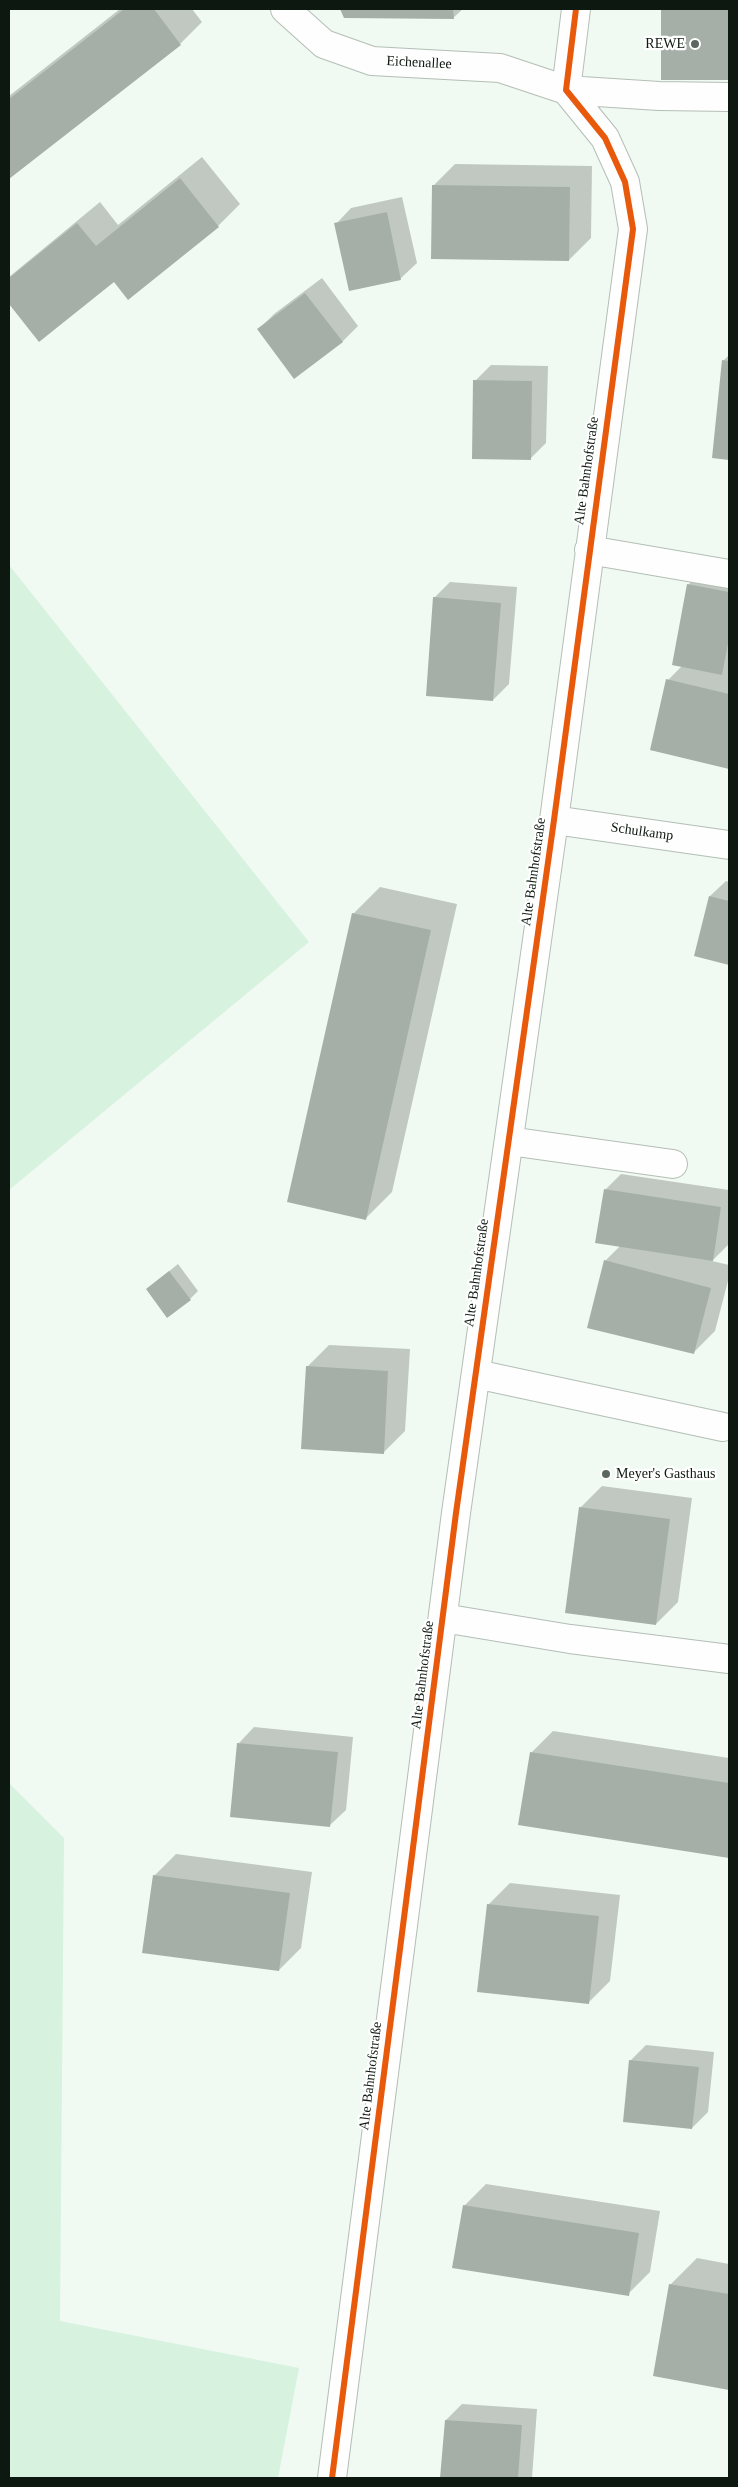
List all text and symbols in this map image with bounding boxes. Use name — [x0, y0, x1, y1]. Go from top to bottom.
place label: REWE — [645, 36, 685, 52]
marker: REWE — [689, 38, 701, 50]
street label: Eichenallee — [386, 53, 452, 73]
street label: Alte Bahnhofstraße — [571, 416, 603, 526]
street label: Alte Bahnhofstraße — [518, 817, 550, 927]
street label: Schulkamp — [610, 819, 674, 845]
street label: Alte Bahnhofstraße — [461, 1218, 493, 1328]
place label: Meyer's Gasthaus — [616, 1466, 715, 1482]
marker: Meyer's Gasthaus — [600, 1468, 612, 1480]
street label: Alte Bahnhofstraße — [408, 1620, 438, 1730]
street label: Alte Bahnhofstraße — [356, 2021, 386, 2131]

